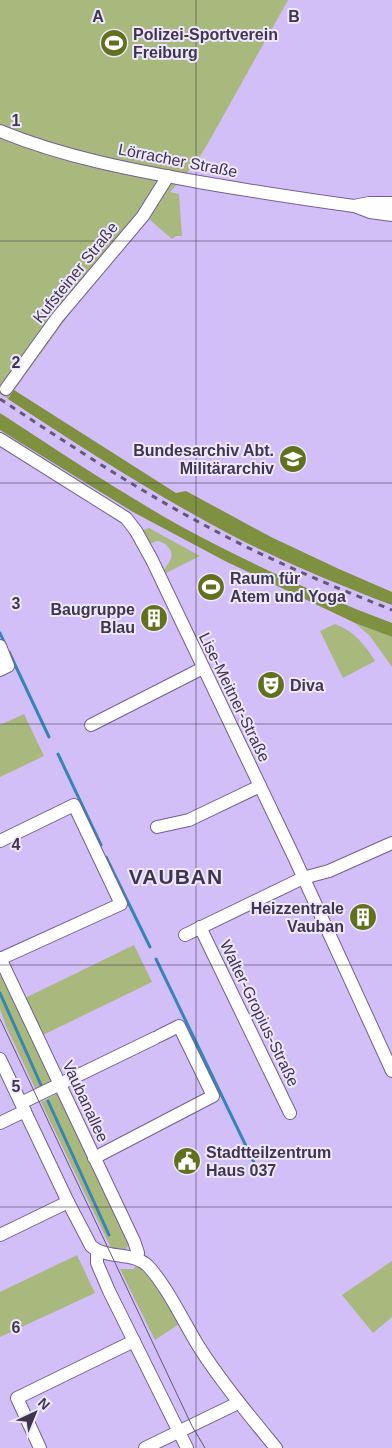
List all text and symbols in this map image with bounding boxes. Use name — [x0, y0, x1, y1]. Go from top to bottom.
text: A — [92, 8, 104, 25]
text: B — [288, 8, 300, 25]
place label: Polizei-Sportverein Freiburg — [133, 26, 278, 61]
sports icon: Polizei-Sportverein Freiburg — [99, 28, 129, 58]
text: 1 — [12, 112, 21, 129]
street label: Lörracher Straße — [117, 141, 239, 180]
street label: Kufsteiner Straße — [30, 219, 121, 326]
text: 2 — [12, 354, 21, 371]
place label: Bundesarchiv Abt. Militärarchiv — [133, 442, 274, 477]
school or university icon: Bundesarchiv Abt. Militärarchiv — [278, 444, 308, 474]
place label: Raum für Atem und Yoga — [230, 570, 346, 605]
sports icon: Raum für Atem und Yoga — [196, 572, 226, 602]
text: 3 — [12, 595, 21, 612]
place label: Baugruppe Blau — [51, 601, 135, 636]
building icon: Baugruppe Blau — [139, 603, 169, 633]
street label: Lise-Meitner-Straße — [196, 630, 273, 765]
theatre icon: Diva — [256, 670, 286, 700]
place label: Diva — [290, 677, 324, 694]
text: 4 — [12, 836, 21, 853]
district label: VAUBAN — [129, 865, 223, 888]
place label: Heizzentrale Vauban — [251, 900, 344, 935]
building icon: Heizzentrale Vauban — [348, 902, 378, 932]
street label: Walter-Gropius-Straße — [217, 937, 302, 1089]
street label: Vaubanallee — [59, 1058, 112, 1145]
text: 5 — [12, 1078, 21, 1095]
place label: Stadtteilzentrum Haus 037 — [206, 1144, 331, 1179]
public building icon: Stadtteilzentrum Haus 037 — [172, 1146, 202, 1176]
text: 6 — [12, 1319, 21, 1336]
north arrow — [10, 1388, 60, 1438]
text: N — [35, 1394, 53, 1413]

